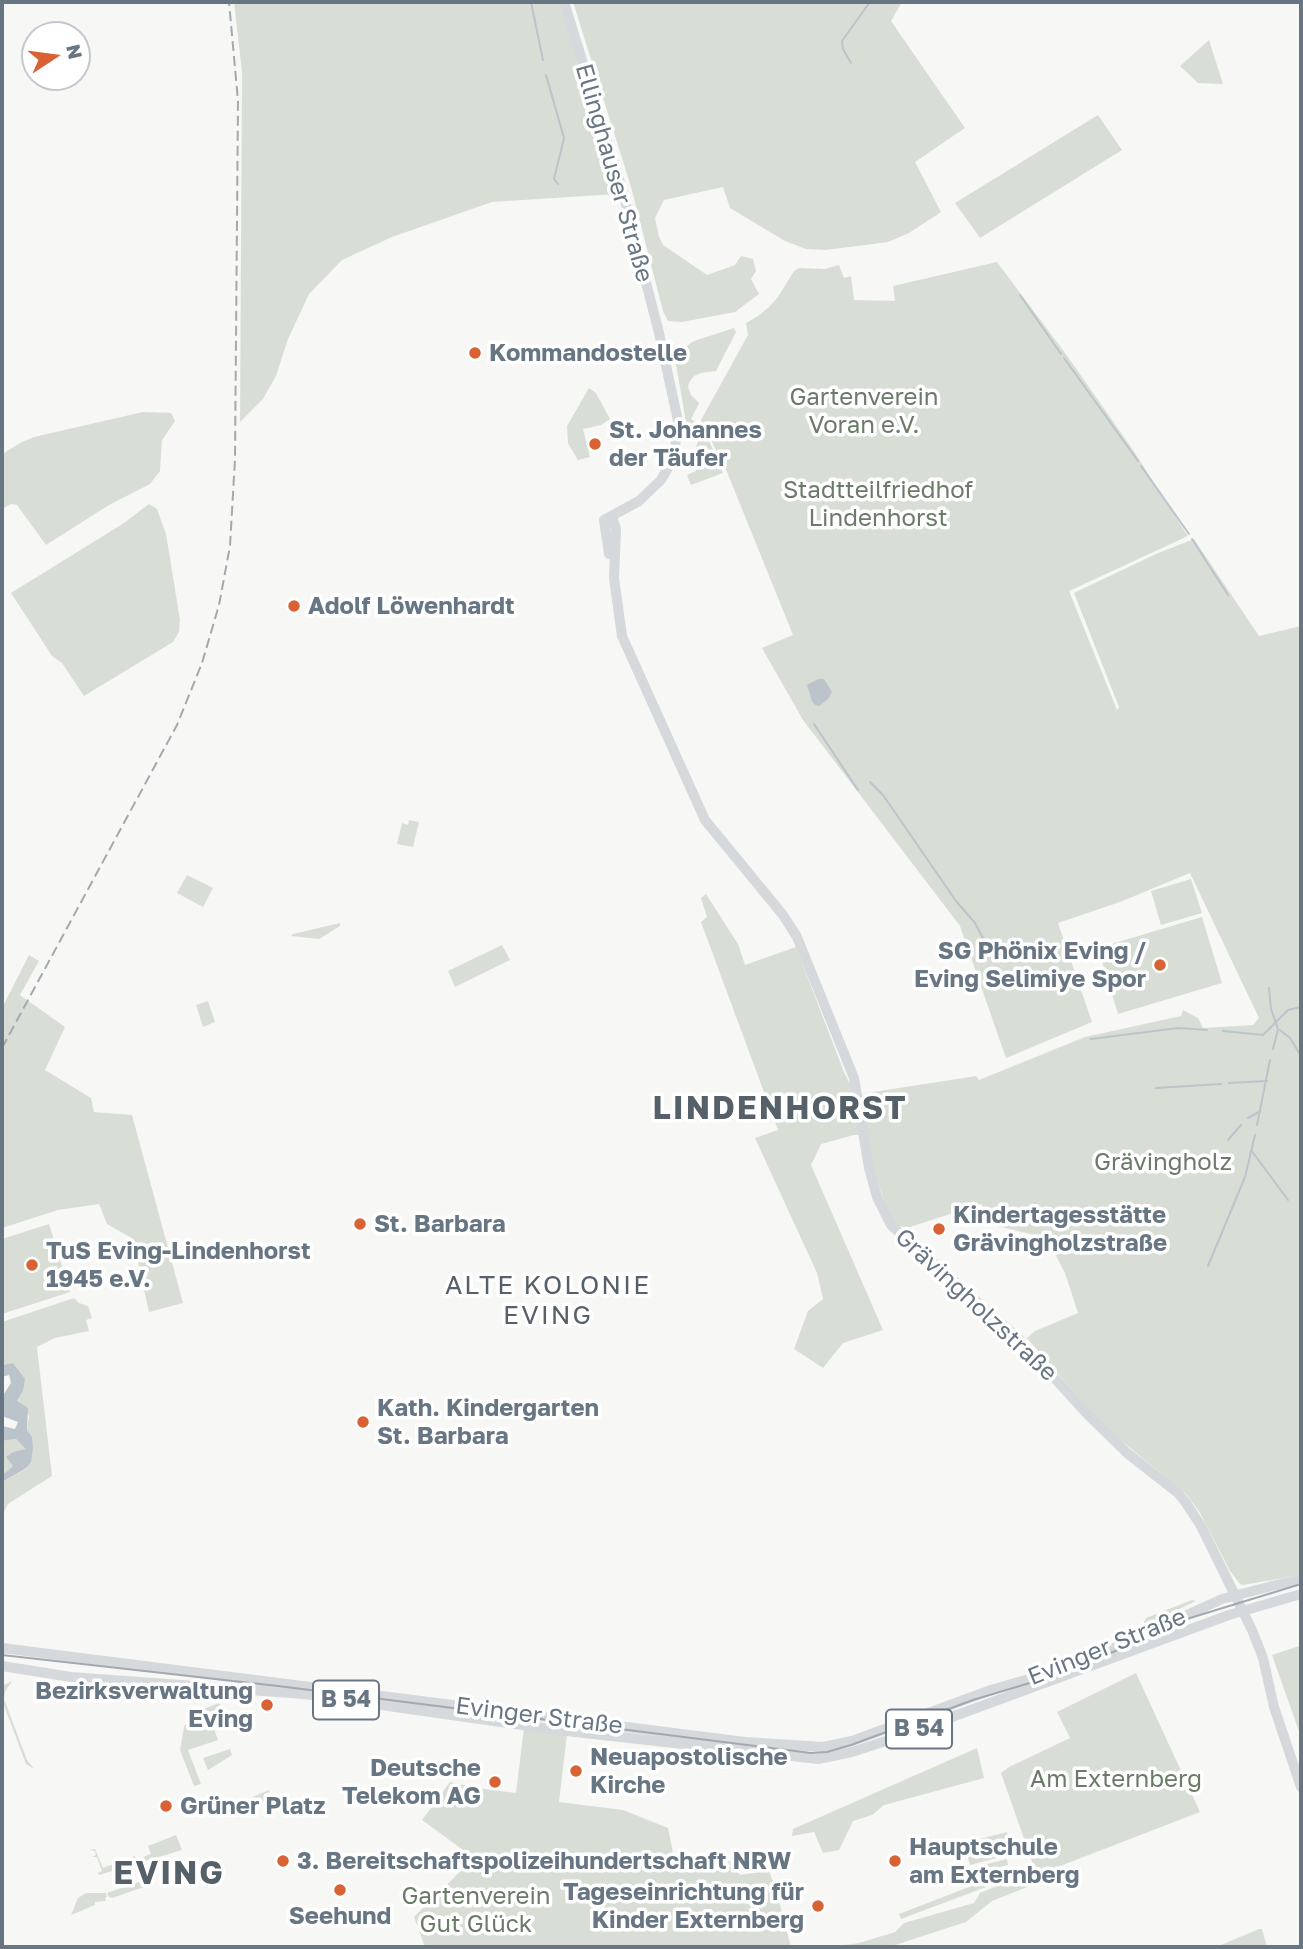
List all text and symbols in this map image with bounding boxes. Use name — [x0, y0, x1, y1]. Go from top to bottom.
north arrow — [21, 21, 91, 91]
text: N — [62, 42, 88, 61]
street label: Ellinghauser Straße — [569, 61, 659, 285]
place label: Kommandostelle — [489, 339, 687, 367]
marker: Kommandostelle — [467, 345, 483, 361]
park label: Gartenverein Voran e.V. — [789, 383, 939, 439]
place label: St. Johannes der Täufer — [609, 416, 762, 472]
marker: St. Johannes der Täufer — [587, 436, 603, 452]
park label: Stadtteilfriedhof Lindenhorst — [783, 476, 973, 532]
place label: Adolf Löwenhardt — [308, 592, 515, 620]
marker: Adolf Löwenhardt — [286, 598, 302, 614]
place label: SG Phönix Eving / Eving Selimiye Spor — [914, 937, 1146, 993]
marker: SG Phönix Eving / Eving Selimiye Spor — [1152, 957, 1168, 973]
district label: LINDENHORST — [654, 1090, 906, 1128]
park label: Grävingholz — [1094, 1148, 1232, 1176]
place label: Kindertagesstätte Grävingholzstraße — [953, 1201, 1167, 1257]
place label: St. Barbara — [374, 1210, 506, 1238]
marker: St. Barbara — [352, 1216, 368, 1232]
marker: Kindertagesstätte Grävingholzstraße — [931, 1221, 947, 1237]
street label: Grävingholzstraße — [889, 1223, 1063, 1387]
place label: TuS Eving-Lindenhorst 1945 e.V. — [46, 1237, 311, 1293]
marker: TuS Eving-Lindenhorst 1945 e.V. — [24, 1257, 40, 1273]
district label: ALTE KOLONIE EVING — [446, 1270, 650, 1332]
place label: Kath. Kindergarten St. Barbara — [377, 1394, 599, 1450]
marker: Kath. Kindergarten St. Barbara — [355, 1414, 371, 1430]
street label: Evinger Straße — [1024, 1602, 1190, 1692]
place label: Bezirksverwaltung Eving — [35, 1677, 253, 1733]
road number: B 54 — [313, 1680, 379, 1720]
street label: Evinger Straße — [454, 1691, 624, 1741]
marker: Bezirksverwaltung Eving — [259, 1697, 275, 1713]
road number: B 54 — [886, 1710, 952, 1748]
place label: Neuapostolische Kirche — [590, 1743, 788, 1799]
place label: Deutsche Telekom AG — [342, 1754, 481, 1810]
marker: Neuapostolische Kirche — [568, 1763, 584, 1779]
park label: Am Externberg — [1030, 1765, 1202, 1793]
marker: Deutsche Telekom AG — [487, 1774, 503, 1790]
place label: Grüner Platz — [180, 1792, 326, 1820]
marker: Grüner Platz — [158, 1798, 174, 1814]
place label: Hauptschule am Externberg — [909, 1833, 1079, 1889]
place label: 3. Bereitschaftspolizeihundertschaft NRW — [297, 1847, 791, 1875]
marker: 3. Bereitschaftspolizeihundertschaft NRW — [275, 1853, 291, 1869]
marker: Hauptschule am Externberg — [887, 1853, 903, 1869]
district label: EVING — [114, 1855, 224, 1893]
place label: Tageseinrichtung für Kinder Externberg — [563, 1878, 804, 1934]
marker: Seehund — [332, 1882, 348, 1898]
park label: Gartenverein Gut Glück — [401, 1882, 551, 1938]
marker: Tageseinrichtung für Kinder Externberg — [810, 1898, 826, 1914]
place label: Seehund — [289, 1902, 391, 1930]

